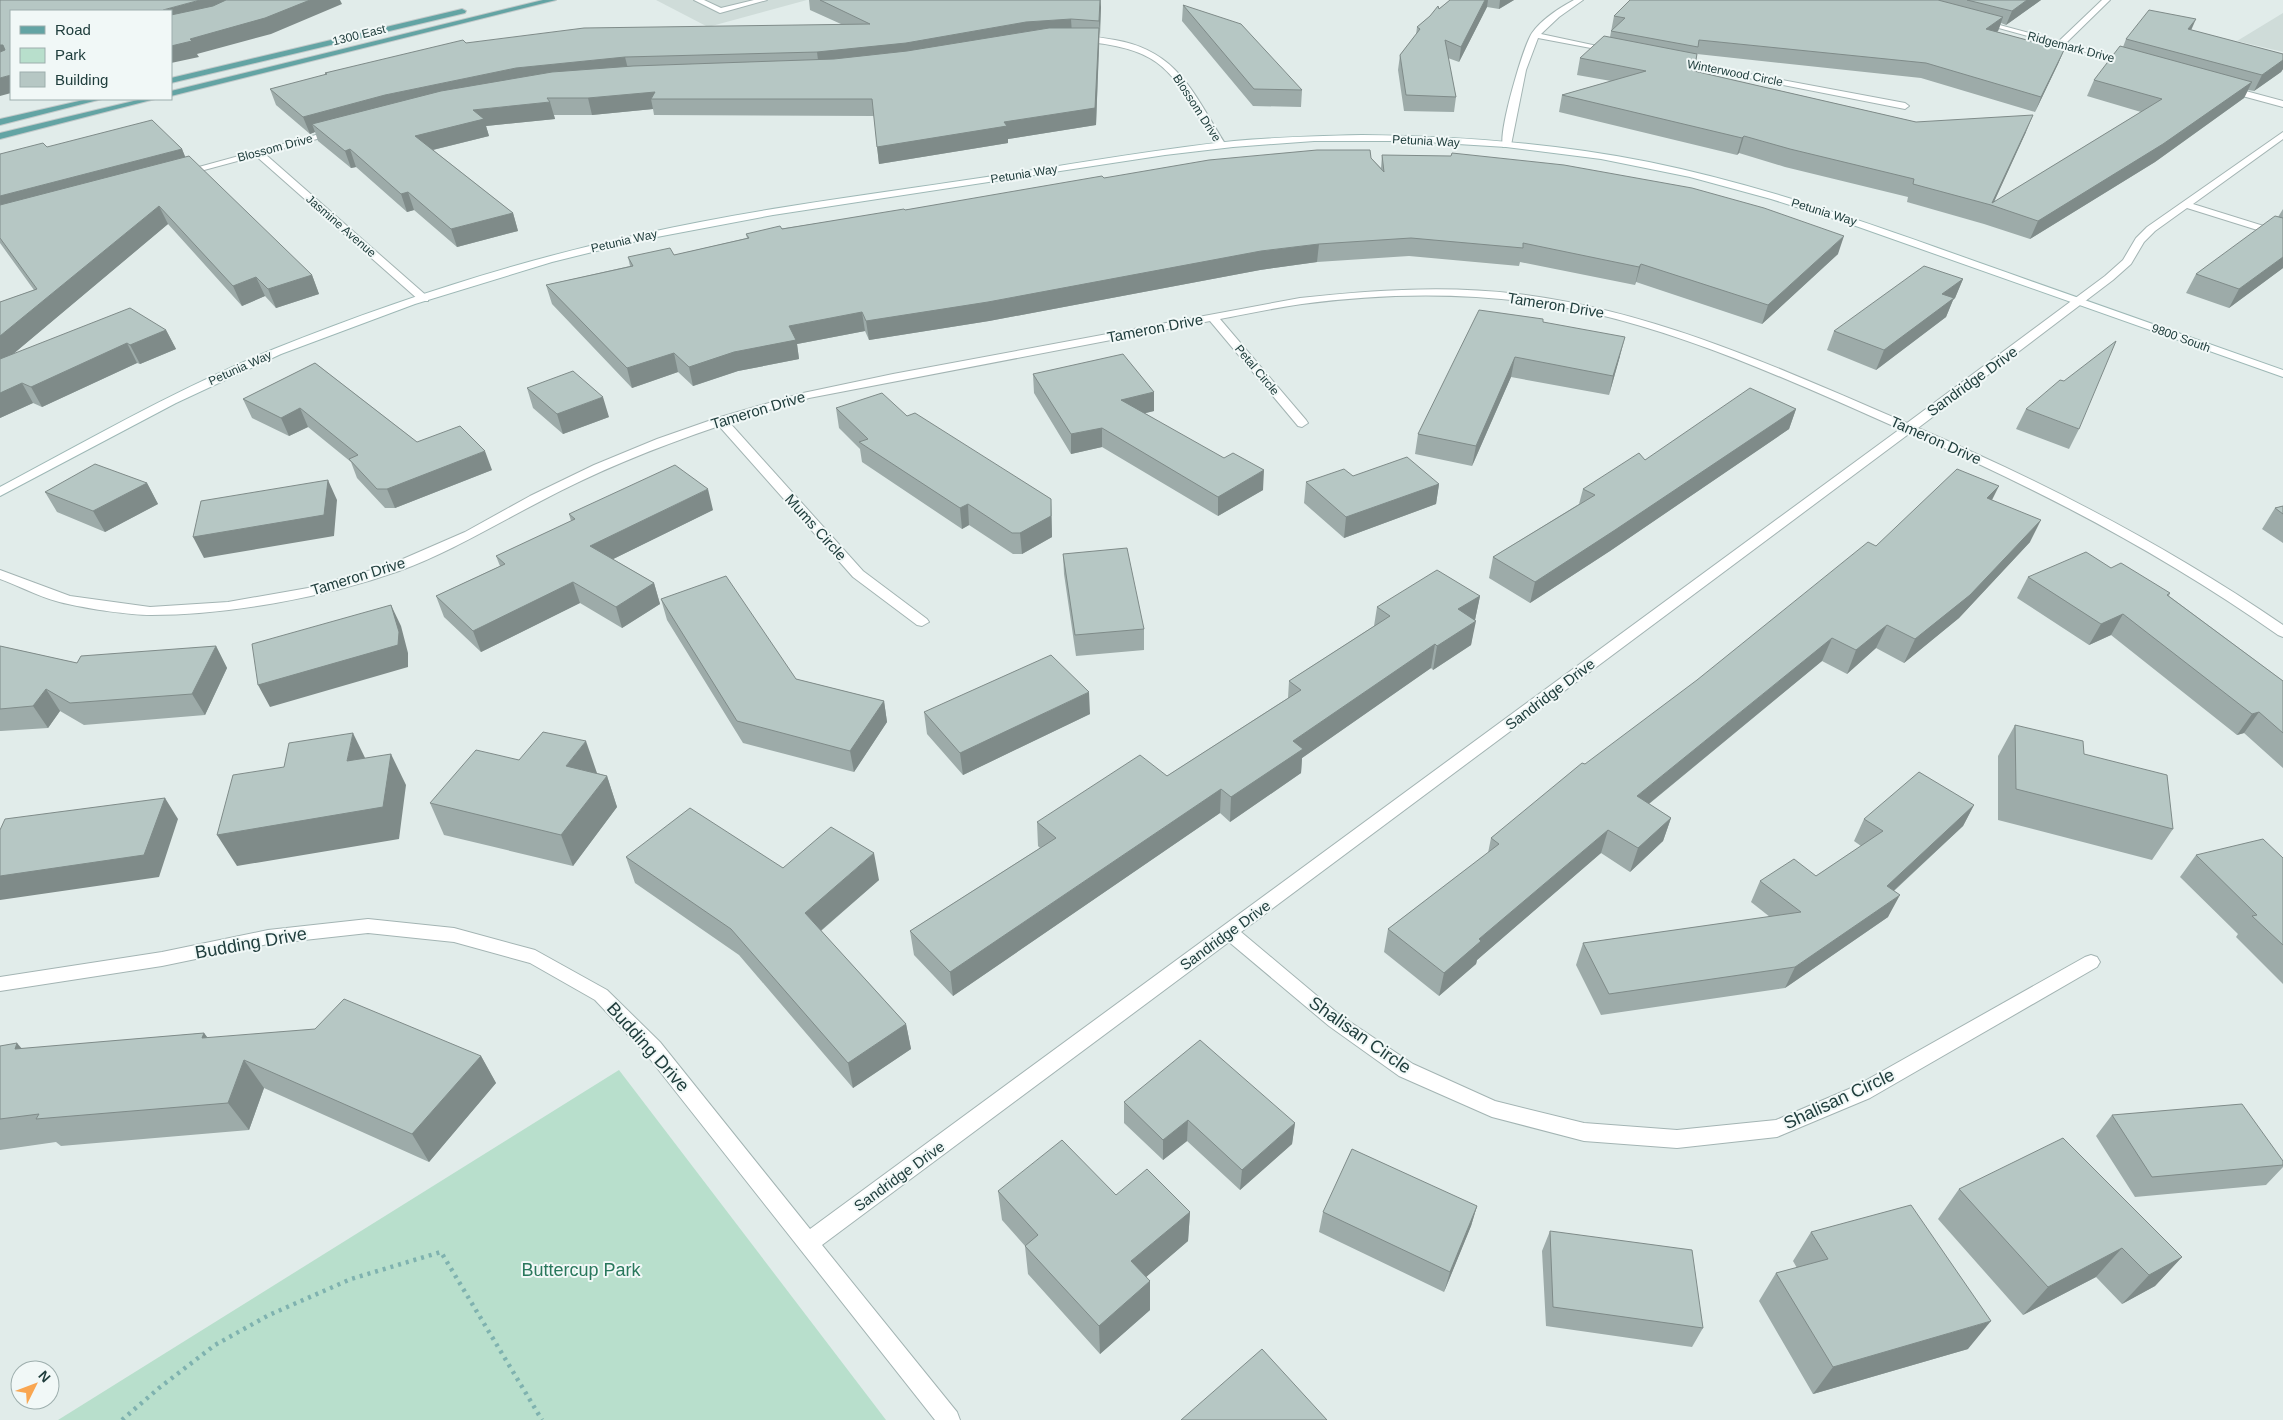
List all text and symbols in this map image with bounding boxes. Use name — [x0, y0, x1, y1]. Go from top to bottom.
legend — [10, 10, 172, 100]
text: Road — [55, 21, 91, 38]
street label: 1300 East — [331, 22, 388, 48]
street label: Ridgemark Drive — [2026, 29, 2116, 65]
text: Park — [55, 46, 86, 63]
street label: Winterwood Circle — [1686, 57, 1784, 89]
text: Building — [55, 71, 108, 88]
street label: Blossom Drive — [1170, 72, 1224, 145]
street label: Blossom Drive — [236, 131, 314, 165]
street label: Petunia Way — [1392, 132, 1460, 150]
street label: Petunia Way — [990, 162, 1058, 186]
street label: Jasmine Avenue — [303, 192, 379, 260]
street label: Petunia Way — [1790, 195, 1858, 229]
street label: Petunia Way — [589, 227, 659, 255]
street label: Tameron Drive — [1507, 289, 1605, 321]
street label: Tameron Drive — [1106, 310, 1204, 346]
street label: 9800 South — [2150, 321, 2212, 355]
street label: Petal Circle — [1232, 342, 1282, 398]
street label: Sandridge Drive — [1923, 343, 2021, 419]
street label: Petunia Way — [206, 348, 274, 388]
street label: Tameron Drive — [709, 388, 807, 432]
street label: Tameron Drive — [1888, 412, 1984, 468]
street label: Mums Circle — [782, 490, 850, 564]
street label: Tameron Drive — [309, 554, 407, 598]
street label: Sandridge Drive — [1502, 655, 1598, 733]
street label: Sandridge Drive — [1176, 897, 1274, 973]
street label: Budding Drive — [194, 923, 308, 963]
street label: Shalisan Circle — [1305, 992, 1415, 1078]
street label: Budding Drive — [603, 998, 693, 1096]
street label: Shalisan Circle — [1780, 1065, 1898, 1133]
street label: Sandridge Drive — [850, 1138, 948, 1214]
park label: Buttercup Park — [521, 1260, 642, 1280]
north arrow — [10, 1360, 60, 1410]
text: N — [35, 1367, 54, 1385]

